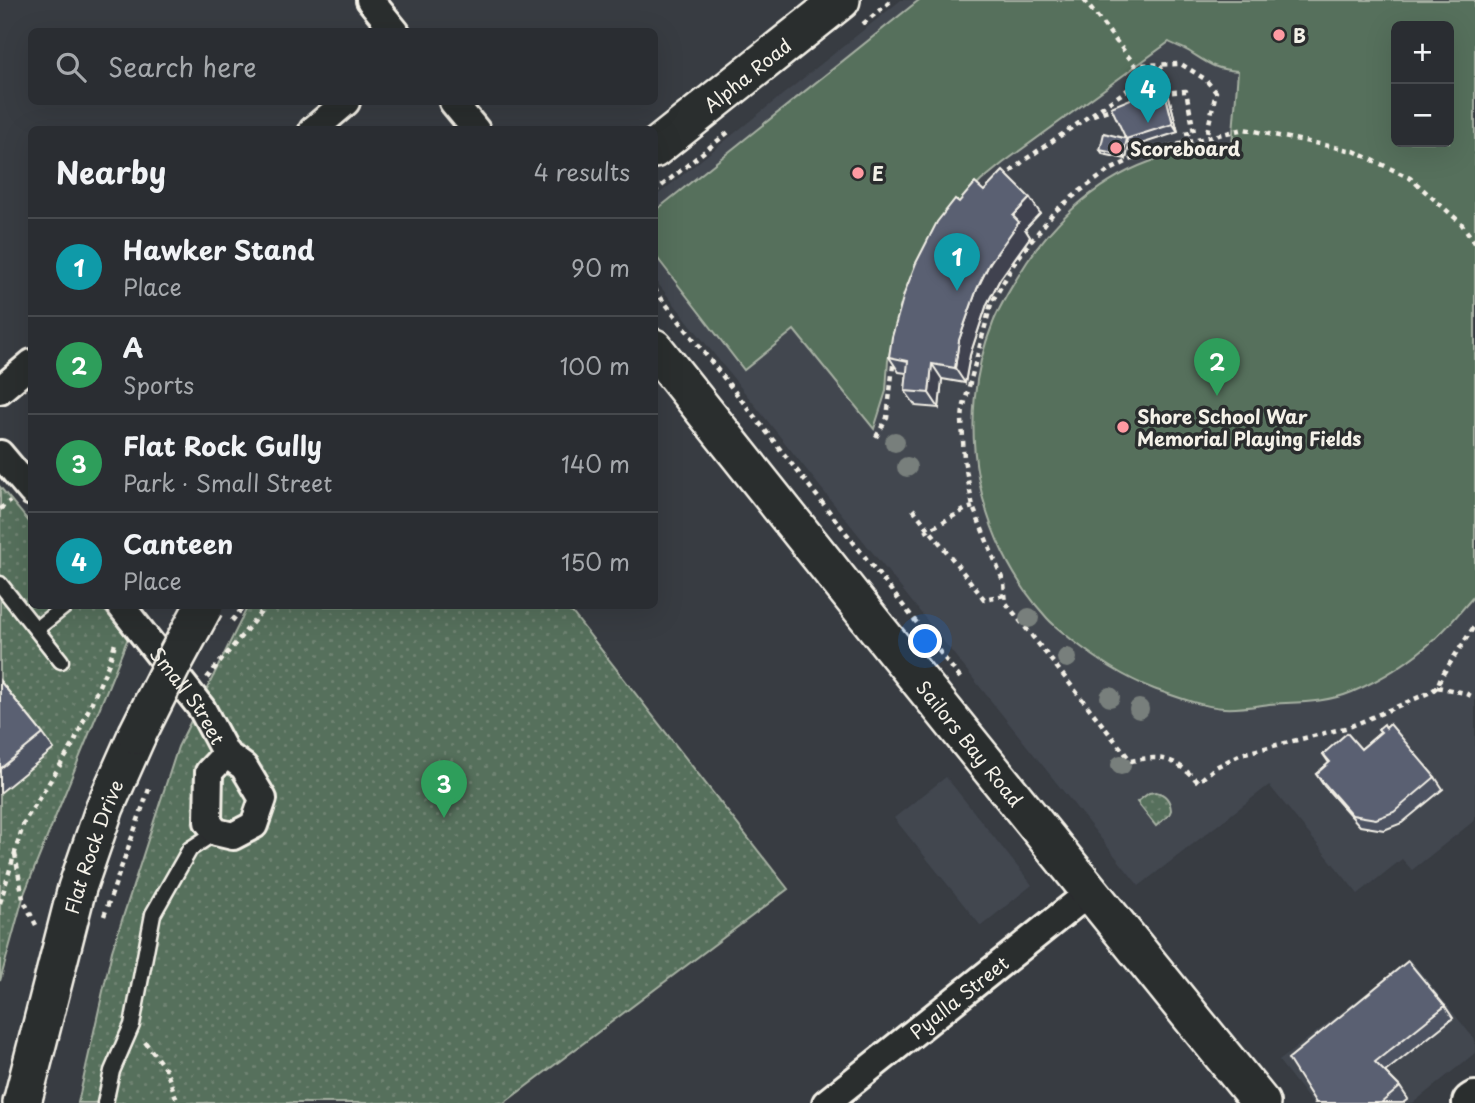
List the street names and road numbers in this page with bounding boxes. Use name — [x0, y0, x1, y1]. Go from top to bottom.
street label: Alpha Road — [697, 31, 797, 119]
street label: Small Street — [144, 640, 232, 749]
street label: Sailors Bay Road — [910, 674, 1030, 813]
street label: Flat Rock Drive — [57, 775, 130, 917]
street label: Pyalla Street — [903, 948, 1014, 1045]

